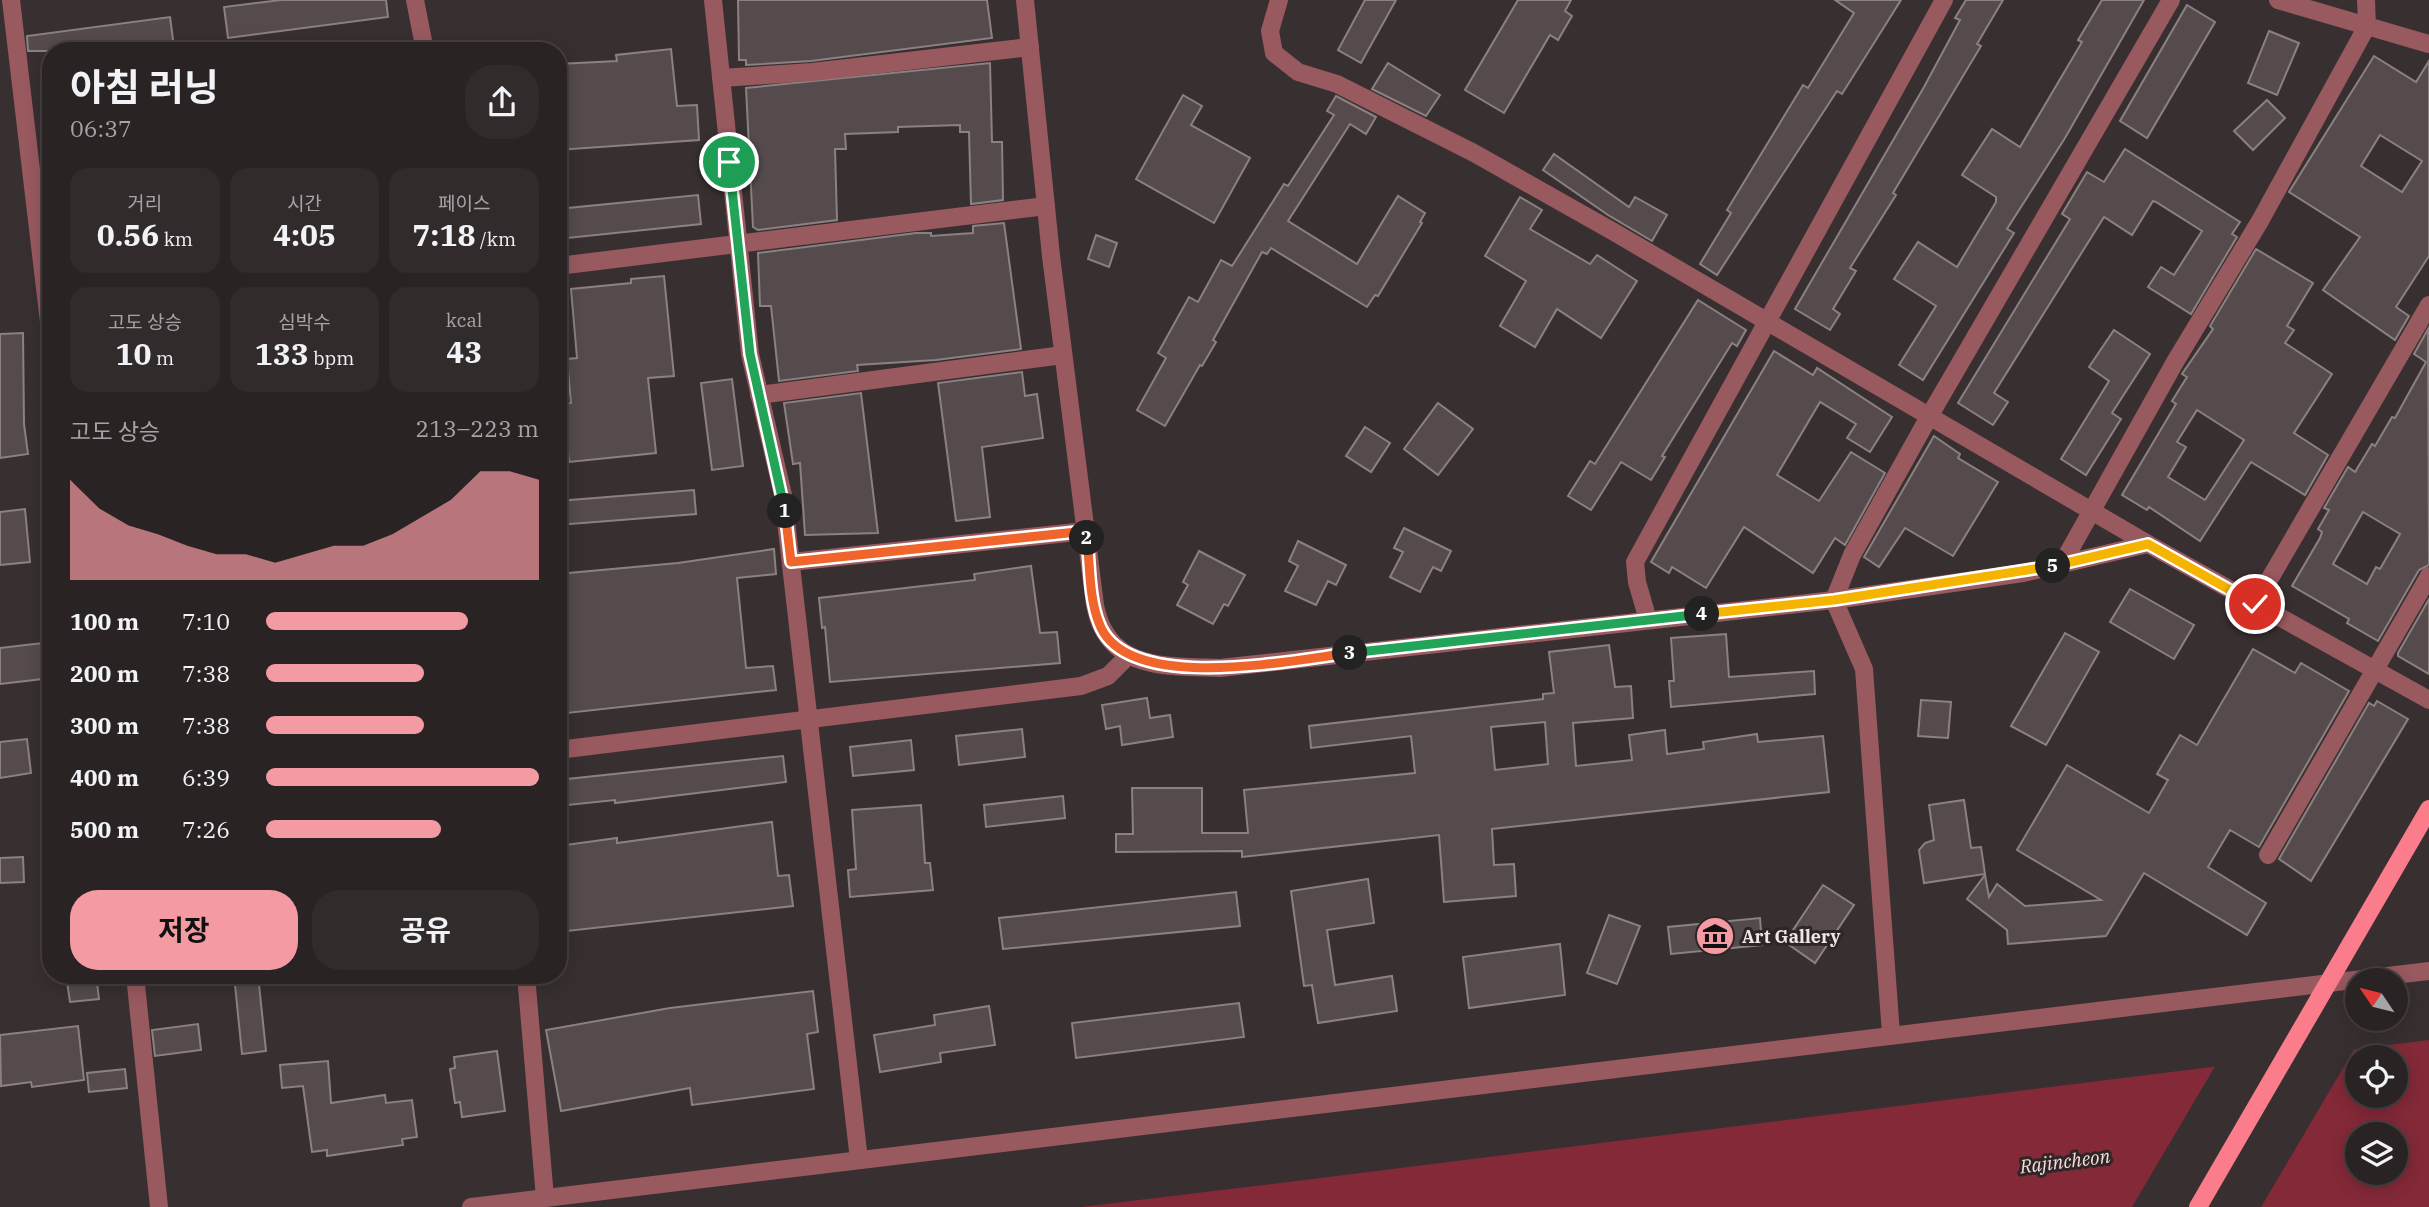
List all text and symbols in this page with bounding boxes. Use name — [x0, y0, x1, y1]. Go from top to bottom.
text: 아침 러닝 — [70, 62, 219, 111]
button: share — [465, 65, 539, 139]
text: 06:37 — [70, 113, 132, 143]
pin — [699, 132, 759, 192]
icon: arrive — [710, 143, 748, 181]
text: 거리 — [127, 191, 162, 215]
text: 시간 — [287, 191, 322, 215]
text: 페이스 — [438, 191, 490, 215]
text: 0.56 — [97, 215, 159, 254]
text: 4:05 — [273, 215, 336, 254]
text: 7:18 — [412, 215, 475, 254]
text: km — [159, 227, 193, 251]
text: /km — [475, 227, 516, 251]
text: kcal — [446, 308, 482, 332]
text: 고도 상승 — [108, 310, 182, 334]
text: 심박수 — [278, 310, 331, 334]
text: 43 — [446, 332, 482, 371]
text: 10 — [116, 334, 152, 373]
text: 133 — [255, 334, 309, 373]
text: m — [152, 346, 174, 370]
text: bpm — [309, 346, 354, 370]
text: 213–223 m — [415, 413, 539, 443]
text: 고도 상승 — [70, 416, 160, 446]
pin: 1 — [768, 494, 802, 528]
text: 1 — [779, 498, 790, 522]
pin: 2 — [1070, 520, 1104, 556]
text: 2 — [1081, 525, 1092, 549]
pin: 5 — [2036, 548, 2070, 584]
text: 5 — [2047, 553, 2058, 577]
pin — [2225, 574, 2285, 634]
icon: check — [2236, 585, 2274, 623]
pin: 4 — [1684, 596, 1720, 632]
text: 4 — [1696, 601, 1707, 625]
text: 100 m — [70, 606, 139, 636]
text: 7:10 — [182, 606, 230, 636]
pin: 3 — [1332, 636, 1368, 670]
text: 3 — [1344, 640, 1355, 664]
text: 200 m — [70, 658, 139, 688]
text: 7:38 — [182, 658, 230, 688]
text: 300 m — [70, 710, 139, 740]
text: 7:38 — [182, 710, 230, 740]
text: 400 m — [70, 762, 139, 792]
text: 6:39 — [182, 762, 230, 792]
text: 500 m — [70, 814, 139, 844]
text: 7:26 — [182, 814, 230, 844]
button: 저장 — [70, 890, 298, 970]
button: 공유 — [312, 890, 539, 970]
museum icon: Art Gallery — [1694, 915, 1736, 957]
place label: Art Gallery — [1742, 925, 1841, 948]
north arrow — [2345, 968, 2408, 1031]
map controls — [2345, 968, 2408, 1185]
button: locate — [2345, 1045, 2408, 1108]
button: layers — [2345, 1122, 2408, 1185]
water label: Rajincheon — [2018, 1144, 2112, 1179]

